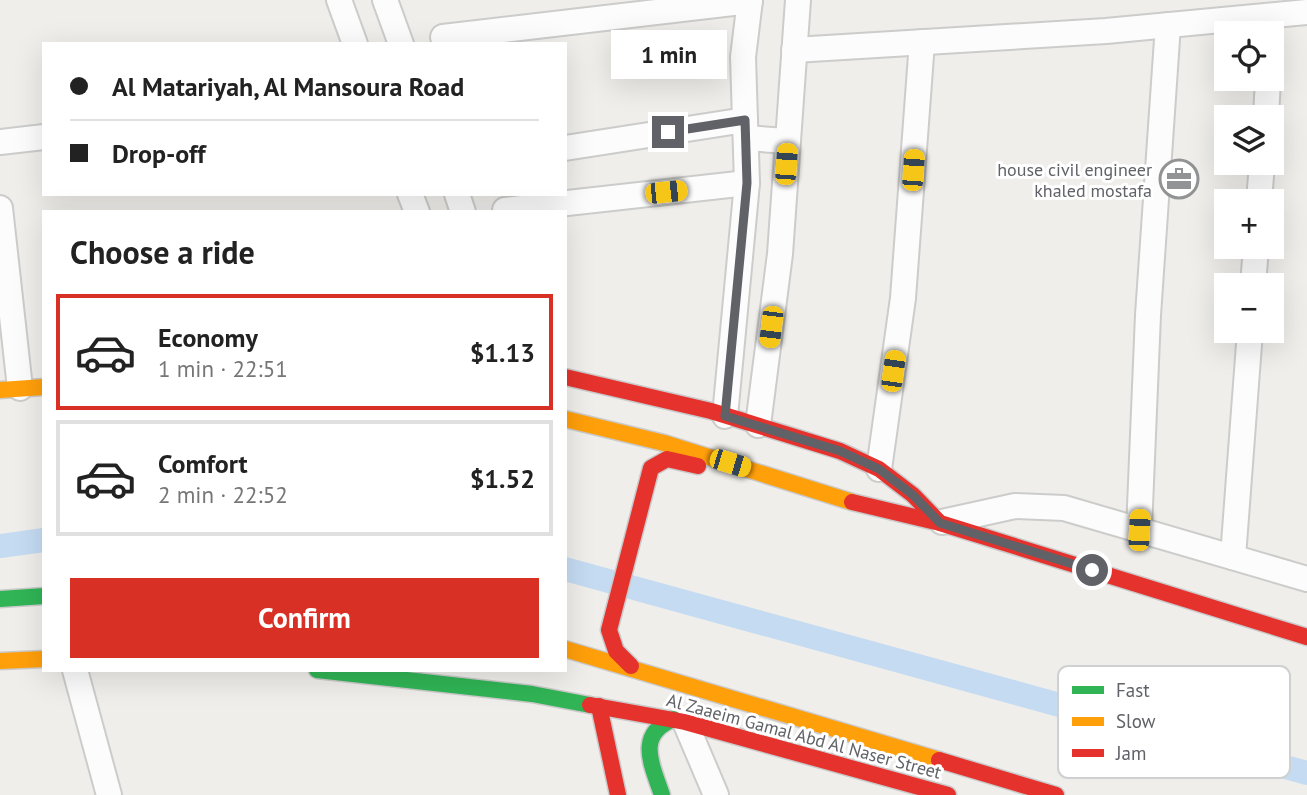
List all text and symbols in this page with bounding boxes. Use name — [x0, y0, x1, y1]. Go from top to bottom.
map controls — [1214, 21, 1284, 343]
button: locate — [1214, 21, 1284, 91]
callout: 1 min — [610, 31, 726, 80]
text: 1 min — [641, 40, 697, 69]
text: Al Matariyah, Al Mansoura Road — [112, 70, 464, 103]
button: layers — [1214, 105, 1284, 175]
route end — [652, 116, 684, 148]
text: Drop-off — [112, 137, 206, 170]
car — [775, 142, 798, 186]
car — [902, 148, 925, 192]
place label: house civil engineer khaled mostafa — [997, 158, 1152, 202]
office icon: house civil engineer khaled mostafa — [1158, 158, 1200, 200]
car — [645, 179, 688, 205]
button: + — [1214, 189, 1284, 259]
text: Choose a ride — [70, 231, 255, 273]
button: − — [1214, 273, 1284, 343]
car — [759, 305, 784, 349]
icon: car — [74, 321, 137, 384]
text: Economy — [158, 321, 258, 354]
text: $1.13 — [470, 336, 535, 369]
car — [880, 349, 907, 393]
text: 1 min · 22:51 — [158, 354, 288, 383]
icon: car — [74, 447, 137, 510]
text: Comfort — [158, 447, 248, 480]
car — [707, 447, 754, 479]
text: $1.52 — [470, 462, 535, 495]
text: 2 min · 22:52 — [158, 480, 288, 509]
car — [1128, 508, 1151, 552]
route start — [1076, 554, 1108, 586]
button: Confirm — [70, 578, 539, 658]
legend — [1058, 666, 1290, 778]
text: Fast — [1116, 678, 1150, 702]
street label: Al Zaaeim Gamal Abd Al Naser Street — [664, 688, 944, 784]
text: Slow — [1116, 709, 1156, 733]
text: Jam — [1115, 741, 1146, 765]

